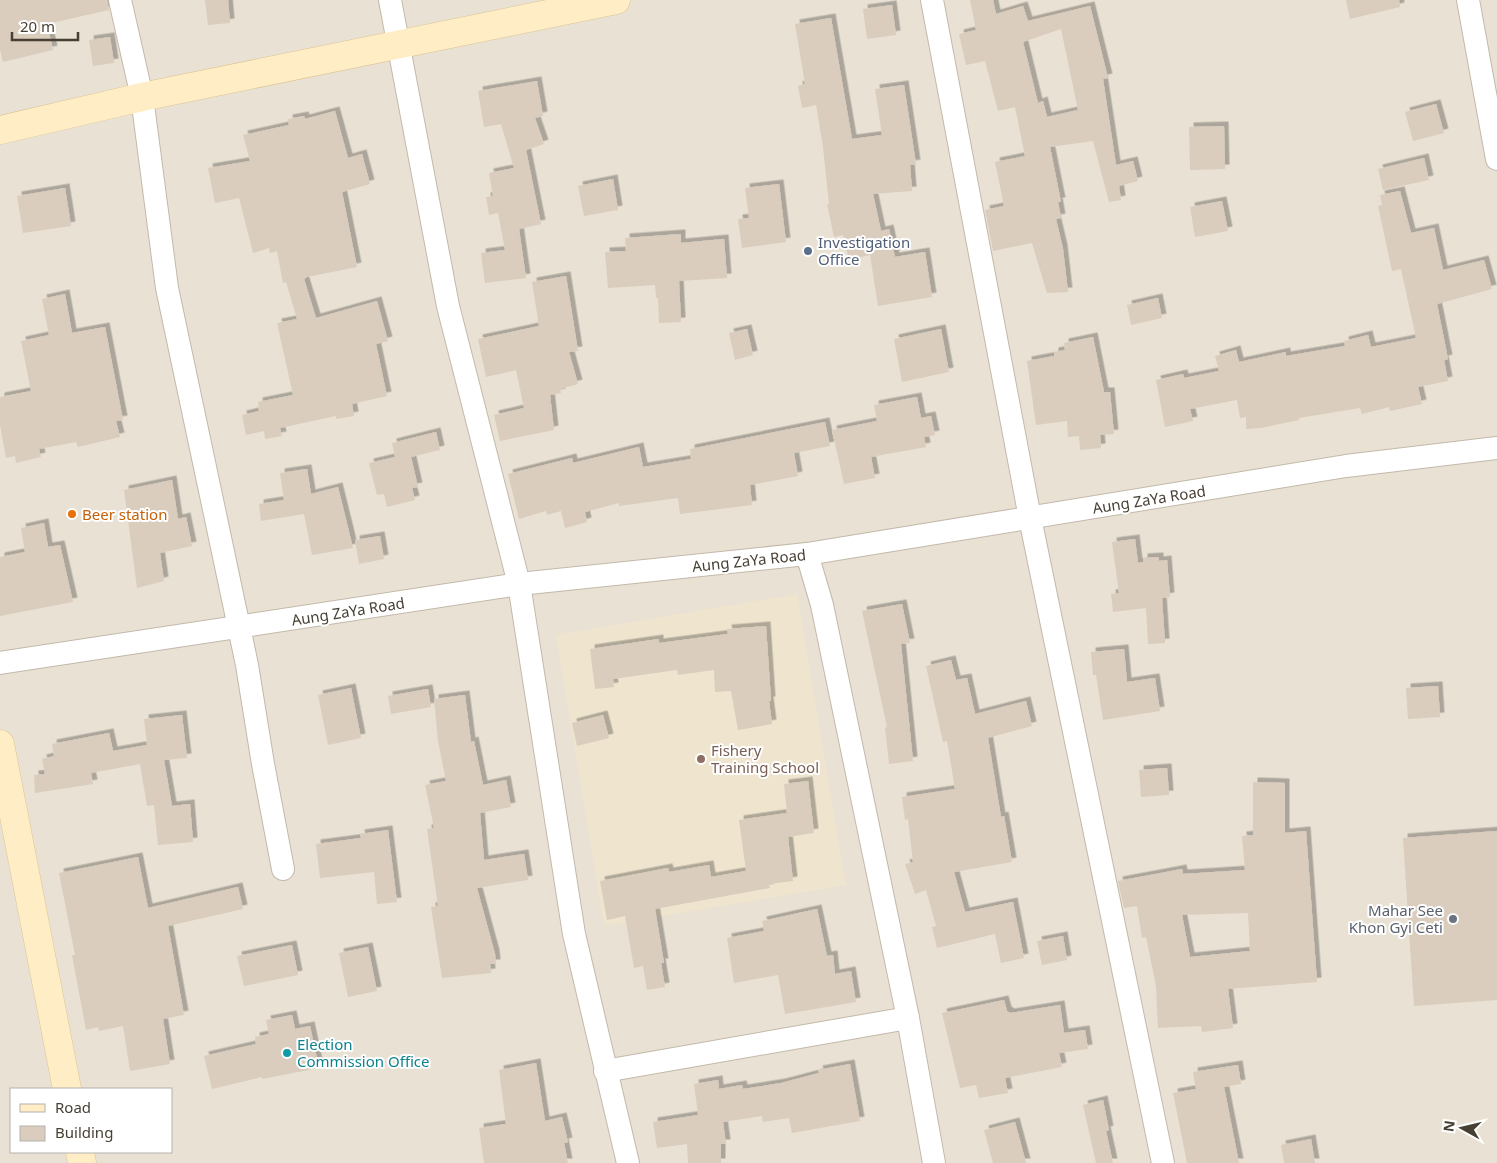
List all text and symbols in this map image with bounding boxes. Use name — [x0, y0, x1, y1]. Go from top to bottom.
scale bar — [12, 10, 79, 42]
text: 20 m — [20, 16, 55, 36]
place label: Investigation Office — [818, 232, 910, 269]
marker: Investigation Office — [802, 245, 814, 257]
street label: Aung ZaYa Road — [1091, 480, 1207, 518]
place label: Beer station — [82, 504, 167, 524]
marker: Beer station — [66, 508, 78, 520]
street label: Aung ZaYa Road — [691, 544, 807, 576]
street label: Aung ZaYa Road — [290, 592, 406, 630]
place label: Fishery Training School — [711, 740, 819, 777]
marker: Fishery Training School — [695, 753, 707, 765]
place label: Mahar See Khon Gyi Ceti — [1349, 900, 1443, 937]
marker: Mahar See Khon Gyi Ceti — [1447, 913, 1459, 925]
place label: Election Commission Office — [297, 1034, 430, 1071]
marker: Election Commission Office — [281, 1047, 293, 1059]
legend — [10, 1088, 172, 1153]
text: Road — [55, 1097, 91, 1117]
north arrow — [1437, 1103, 1487, 1153]
text: N — [1438, 1119, 1459, 1133]
text: Building — [55, 1122, 113, 1142]

